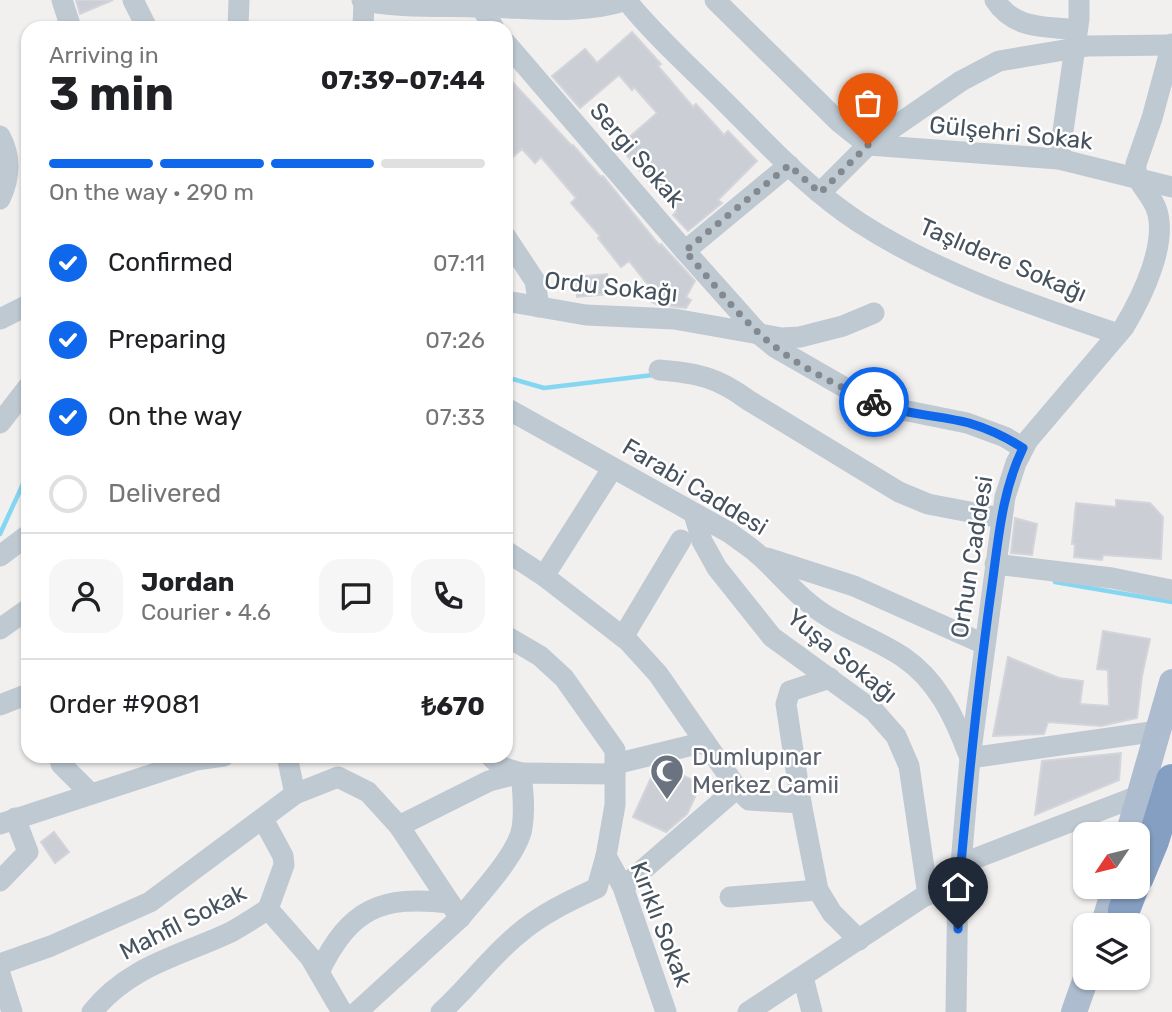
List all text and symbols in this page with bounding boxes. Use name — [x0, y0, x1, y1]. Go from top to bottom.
text: Arriving in — [49, 41, 159, 69]
text: 07:39–07:44 — [321, 65, 485, 96]
text: 3 min — [49, 67, 174, 122]
pin — [838, 73, 898, 145]
icon: bag — [849, 84, 887, 122]
street label: Sergi Sokak — [584, 97, 691, 214]
street label: Gülşehri Sokak — [928, 110, 1095, 156]
text: On the way · 290 m — [49, 178, 254, 206]
street label: Taşlıdere Sokağı — [915, 212, 1091, 308]
icon: check — [49, 244, 87, 282]
text: Confirmed — [108, 247, 233, 278]
text: 07:11 — [433, 249, 485, 277]
street label: Ordu Sokağı — [543, 266, 679, 308]
icon: check — [49, 321, 87, 359]
text: Preparing — [108, 324, 226, 355]
text: 07:26 — [425, 326, 485, 354]
courier — [839, 367, 909, 437]
icon: bike — [855, 383, 893, 421]
icon: check — [49, 398, 87, 436]
text: On the way — [108, 401, 242, 432]
text: 07:33 — [425, 403, 485, 431]
street label: Farabi Caddesi — [618, 433, 772, 541]
street label: Orhun Caddesi — [945, 474, 999, 640]
text: Delivered — [108, 478, 221, 509]
button: person — [49, 559, 123, 633]
button: chat — [319, 559, 393, 633]
button: phone — [411, 559, 485, 633]
text: Jordan — [141, 567, 234, 598]
text: Courier · 4.6 — [141, 598, 271, 626]
street label: Yuşa Sokağı — [781, 603, 903, 709]
text: Order #9081 — [49, 689, 200, 720]
text: ₺670 — [422, 691, 485, 722]
place label: Dumlupınar Merkez Camii — [692, 743, 839, 799]
mosque icon: Dumlupınar Merkez Camii — [648, 752, 686, 801]
north arrow — [1073, 822, 1150, 900]
map controls — [1073, 822, 1150, 990]
pin — [928, 857, 988, 929]
street label: Kırıklı Sokak — [624, 858, 698, 991]
icon: home — [939, 868, 977, 906]
street label: Mahfil Sokak — [115, 878, 251, 966]
button: layers — [1073, 913, 1150, 990]

